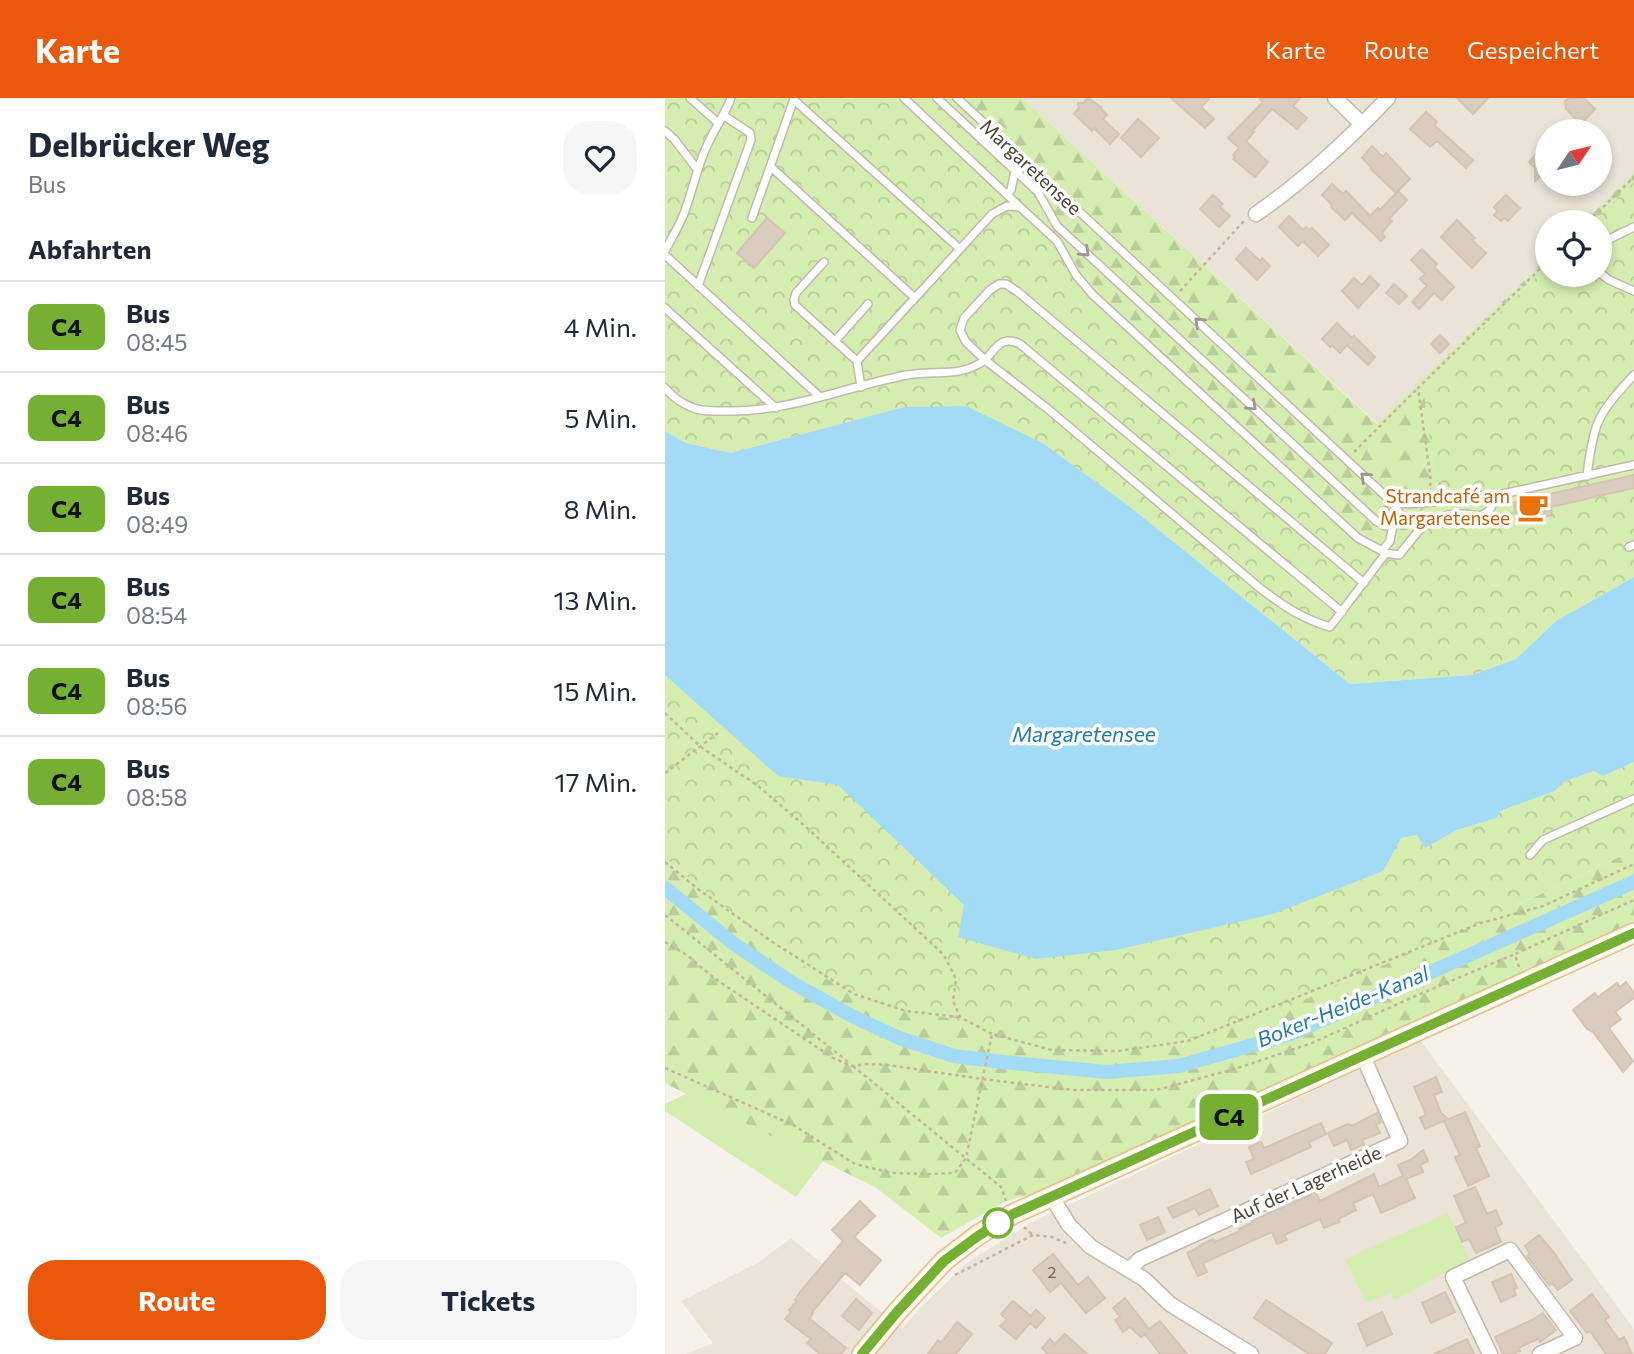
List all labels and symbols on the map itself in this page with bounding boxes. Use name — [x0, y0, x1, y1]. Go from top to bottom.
street label: Margaretensee — [976, 114, 1087, 219]
north arrow — [1535, 119, 1612, 196]
one-way arrow — [1077, 244, 1090, 256]
one-way arrow — [1194, 318, 1207, 330]
one-way arrow — [1244, 398, 1257, 411]
one-way arrow — [1360, 473, 1373, 486]
place label: Strandcafé am Margaretensee — [1380, 484, 1510, 529]
cafe icon: Strandcafé am Margaretensee — [1516, 490, 1550, 524]
water label: Margaretensee — [1012, 721, 1156, 746]
water label: Boker-Heide-Kanal — [1253, 959, 1433, 1051]
line badge: C4 — [1197, 1094, 1261, 1140]
street label: Auf der Lagerheide — [1227, 1140, 1385, 1227]
unlabelled marker — [983, 1208, 1013, 1238]
house number: 2 — [1048, 1262, 1057, 1281]

